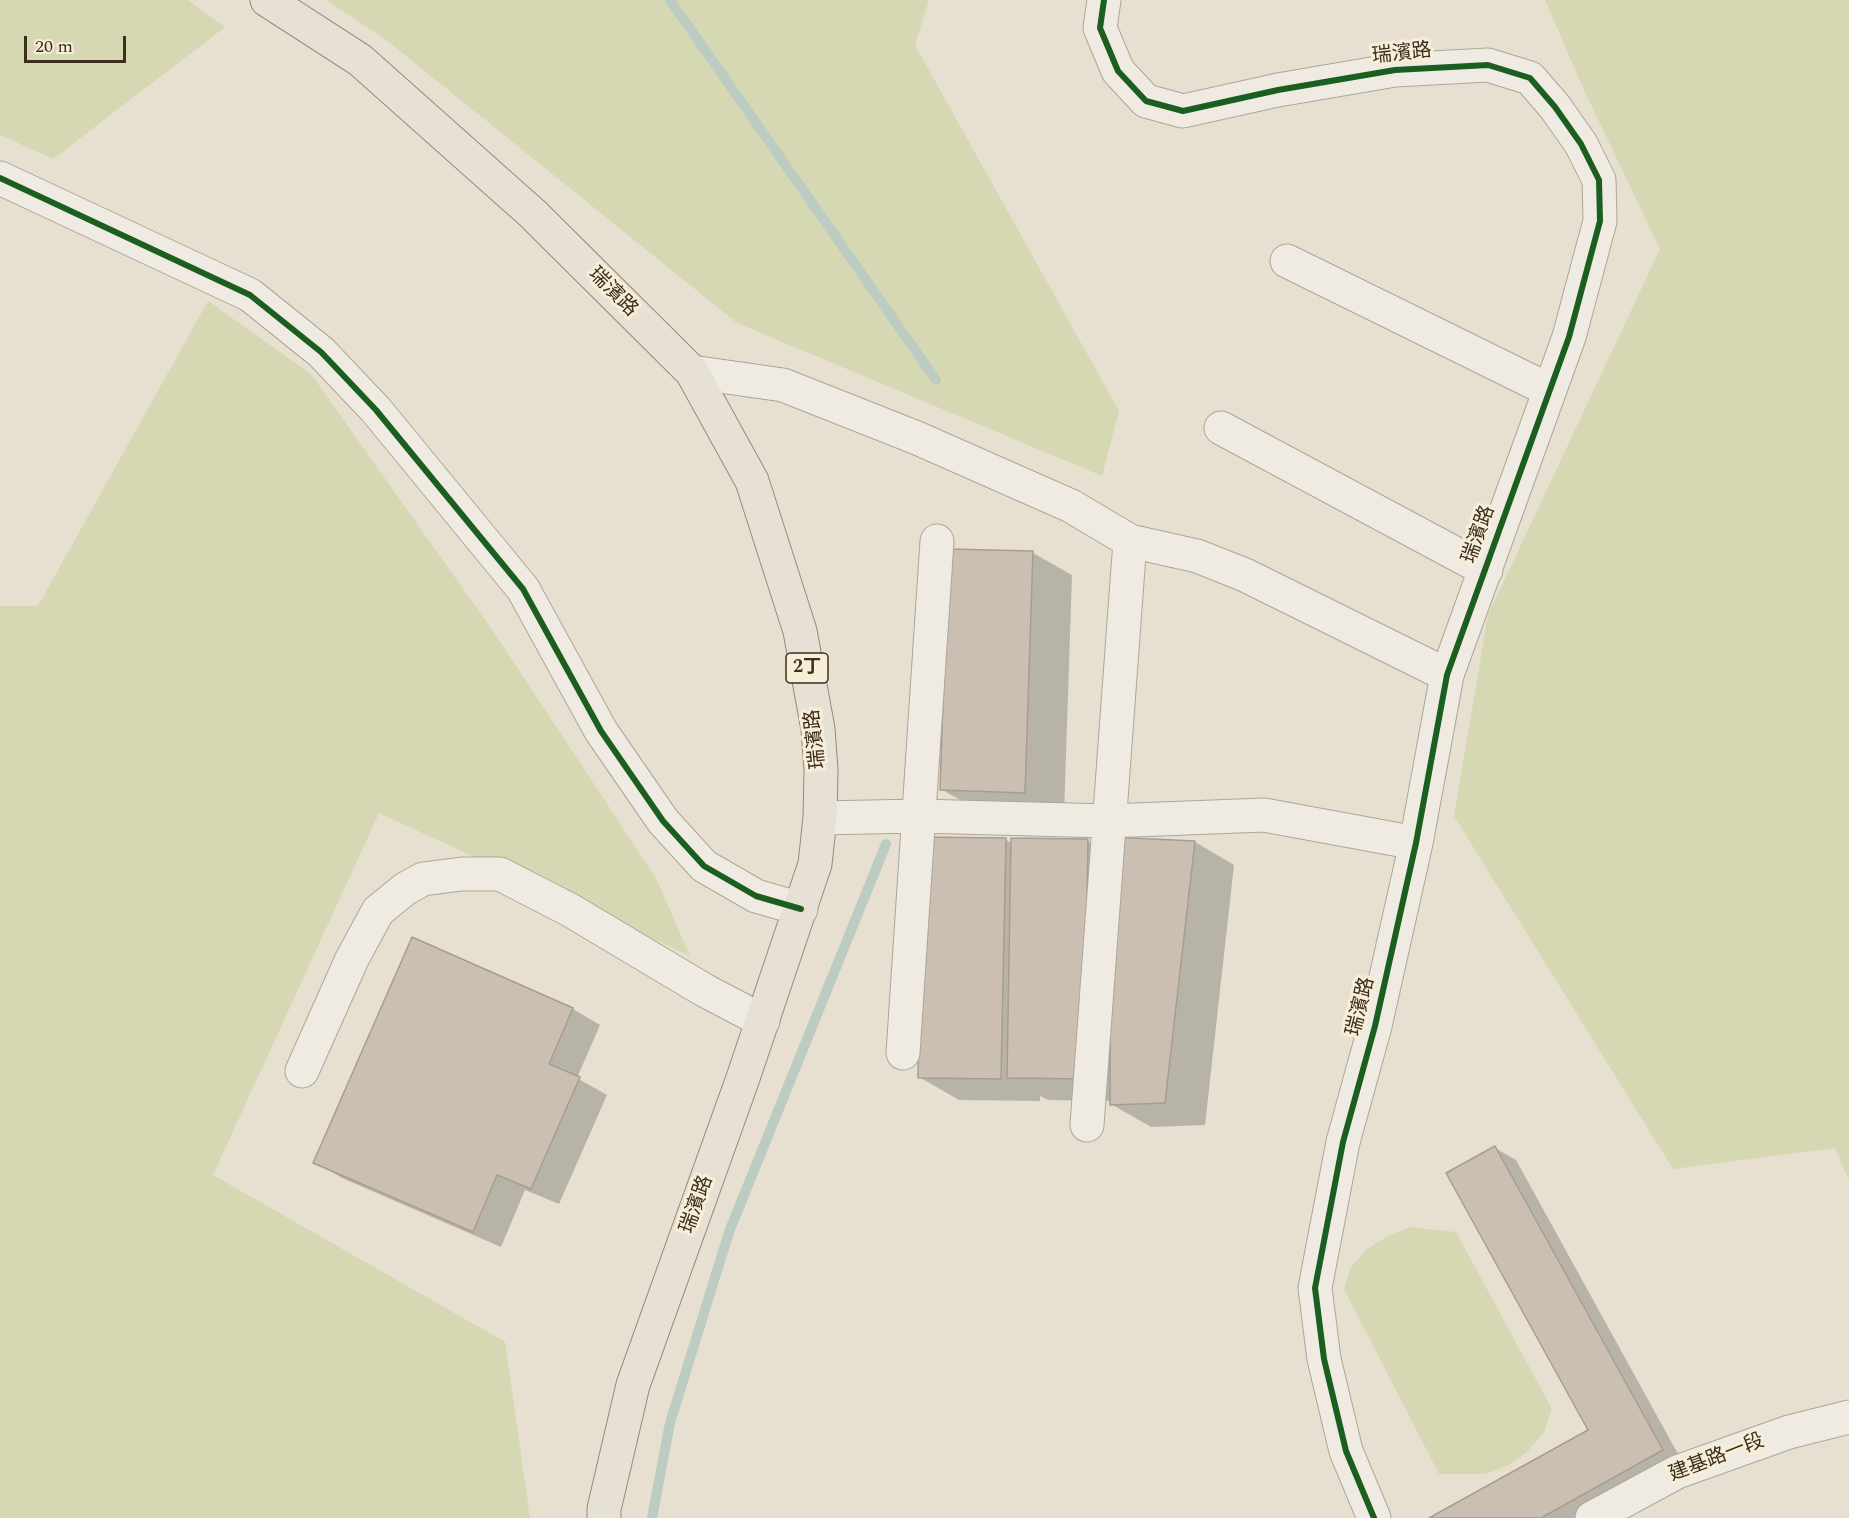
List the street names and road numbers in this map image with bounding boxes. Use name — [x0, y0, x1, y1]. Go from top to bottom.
street label: 瑞濱路 — [1371, 40, 1433, 70]
street label: 瑞濱路 — [582, 263, 642, 323]
street label: 瑞濱路 — [1458, 503, 1502, 567]
road number: 2丁 — [786, 653, 828, 683]
street label: 瑞濱路 — [802, 708, 832, 770]
street label: 瑞濱路 — [1343, 975, 1381, 1039]
street label: 瑞濱路 — [676, 1173, 720, 1237]
street label: 建基路一段 — [1666, 1430, 1768, 1488]

